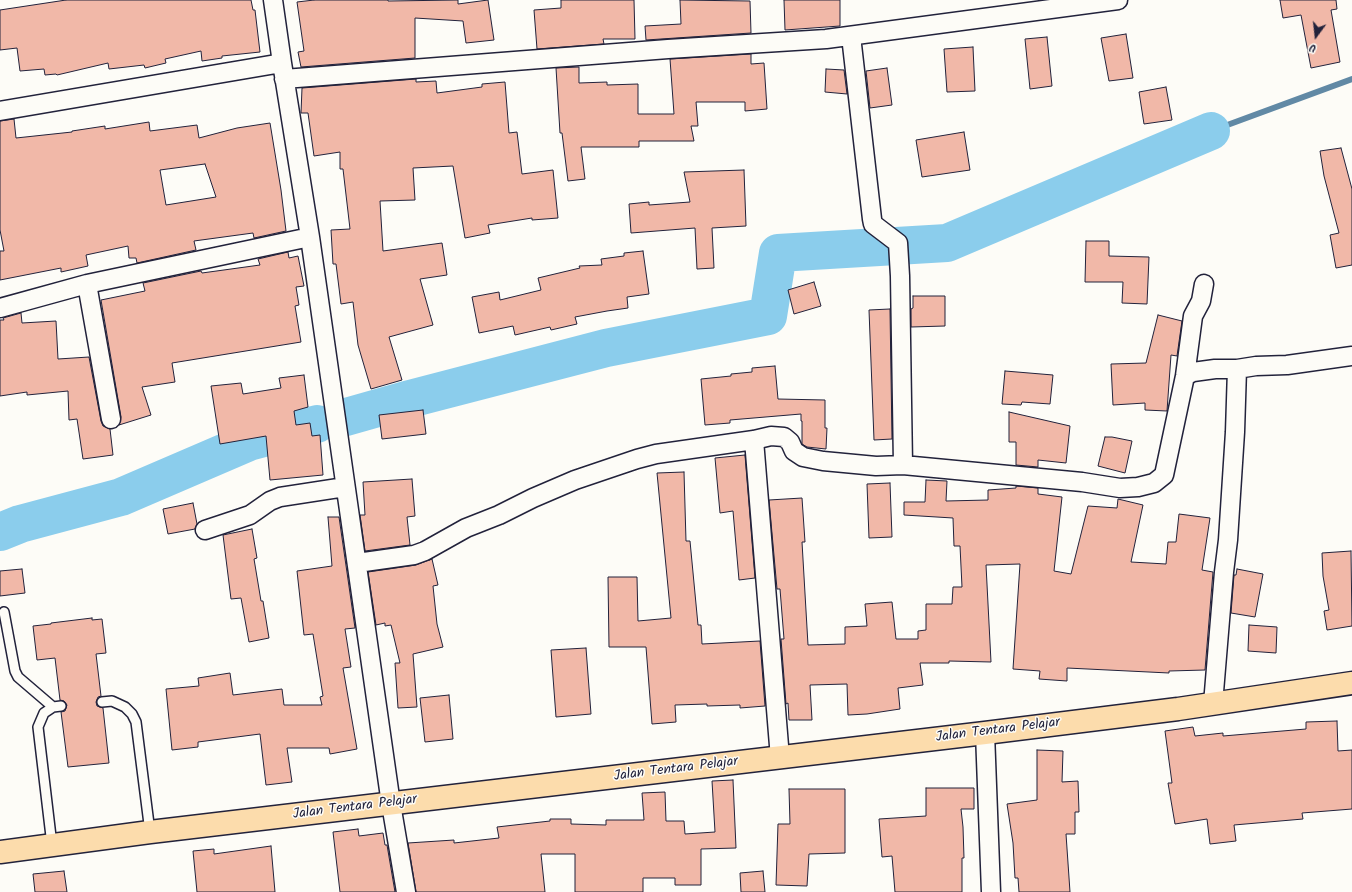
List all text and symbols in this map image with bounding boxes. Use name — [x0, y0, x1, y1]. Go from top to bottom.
north arrow — [1296, 16, 1336, 56]
text: U — [1307, 38, 1318, 57]
street label: Jalan Tentara Pelajar — [935, 715, 1061, 747]
street label: Jalan Tentara Pelajar — [613, 754, 739, 786]
street label: Jalan Tentara Pelajar — [292, 792, 418, 824]

